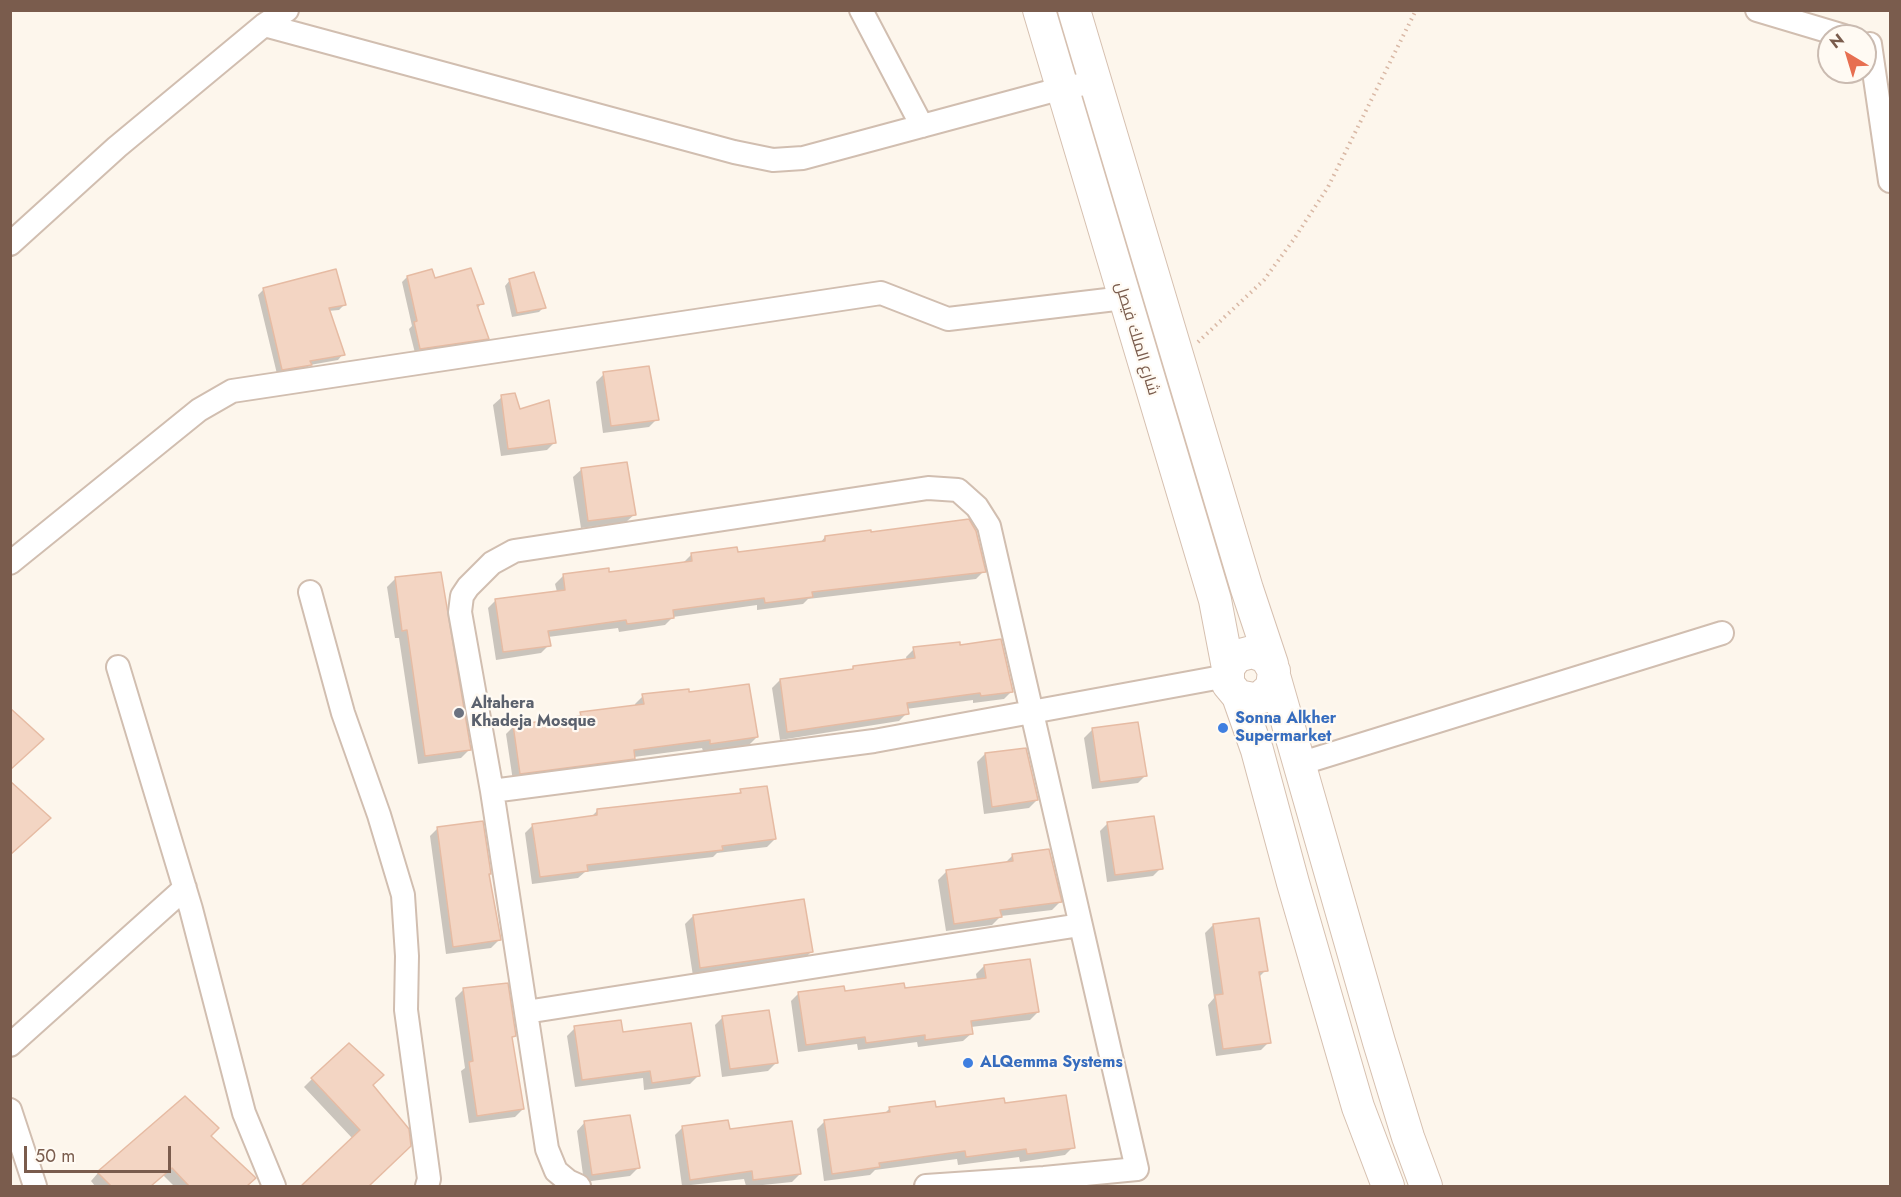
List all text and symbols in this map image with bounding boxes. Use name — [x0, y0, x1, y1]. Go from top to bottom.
north arrow — [1817, 24, 1877, 84]
text: N — [1825, 28, 1849, 54]
street label: شارع الملك فيصل — [1110, 280, 1162, 398]
place label: Altahera Khadeja Mosque — [471, 694, 596, 732]
marker: Altahera Khadeja Mosque — [452, 706, 466, 720]
place label: Sonna Alkher Supermarket — [1235, 709, 1336, 747]
marker: Sonna Alkher Supermarket — [1216, 721, 1230, 735]
place label: ALQemma Systems — [980, 1053, 1123, 1073]
marker: ALQemma Systems — [961, 1056, 975, 1070]
scale bar — [27, 1134, 174, 1172]
text: 50 m — [35, 1143, 75, 1169]

